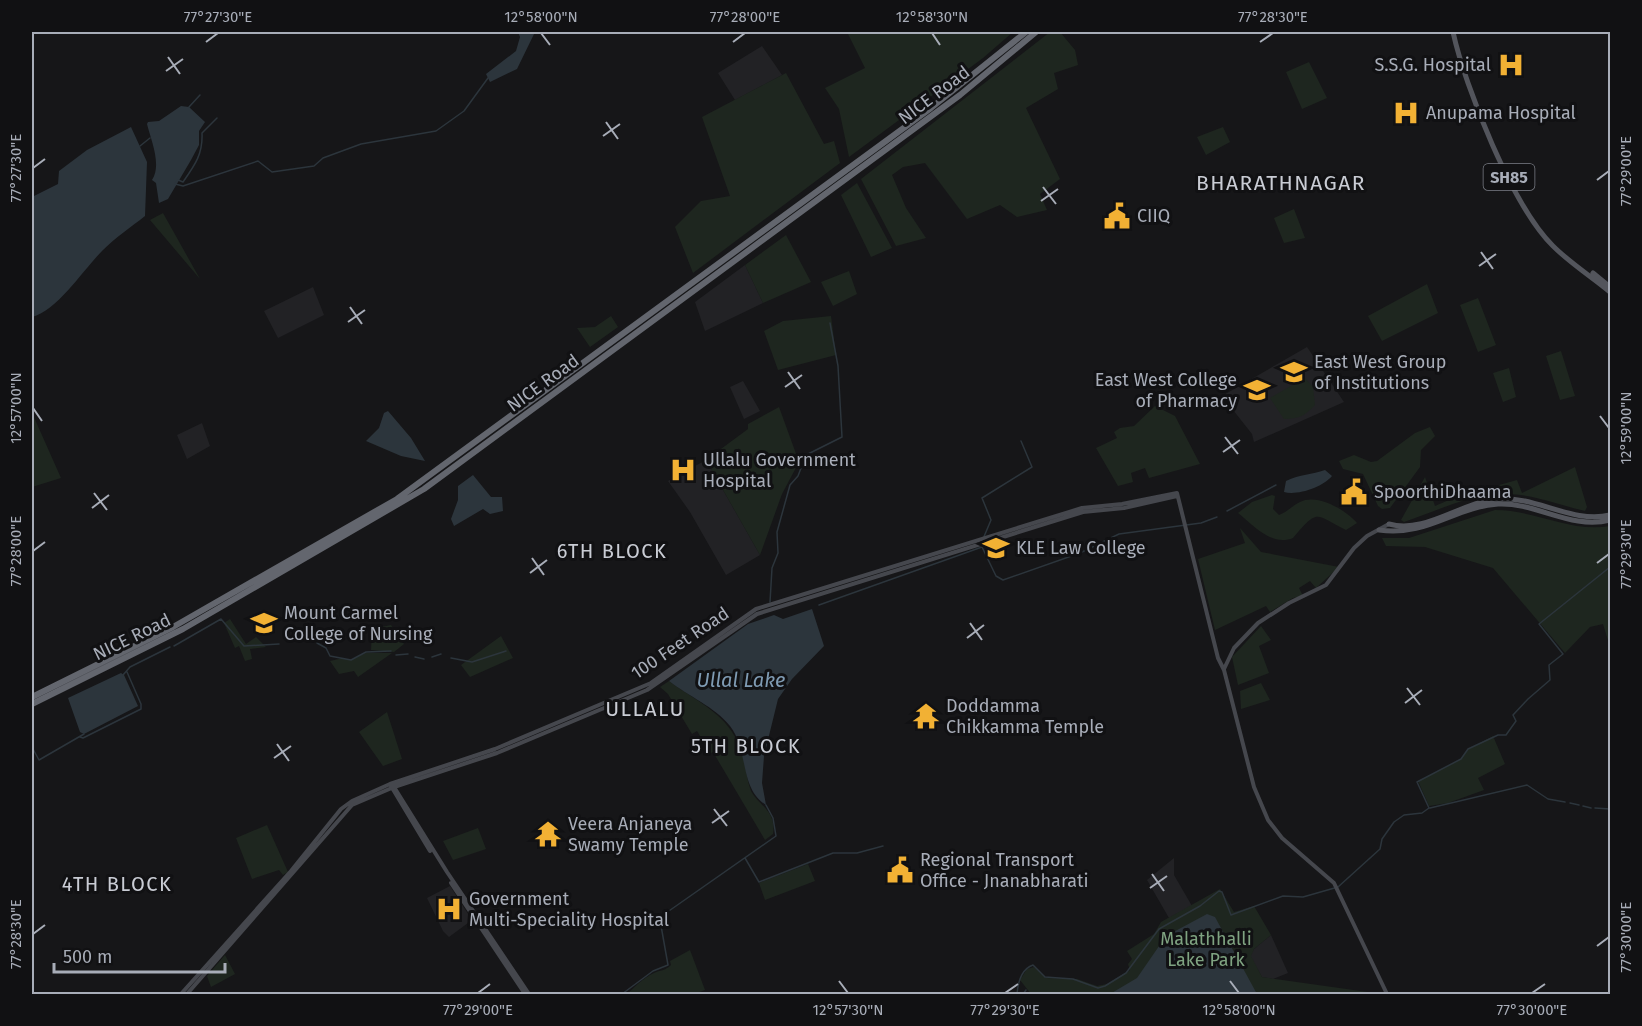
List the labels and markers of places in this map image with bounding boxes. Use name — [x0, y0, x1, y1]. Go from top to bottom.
hospital icon: S.S.G. Hospital — [1496, 50, 1526, 80]
place label: S.S.G. Hospital — [1374, 54, 1491, 76]
hospital icon: Anupama Hospital — [1391, 98, 1421, 128]
place label: Anupama Hospital — [1426, 102, 1576, 124]
public building icon: CIIQ — [1102, 201, 1132, 231]
place label: CIIQ — [1137, 205, 1170, 227]
place label: East West Group of Institutions — [1314, 351, 1446, 394]
school or university icon: East West Group of Institutions — [1279, 357, 1309, 387]
place label: East West College of Pharmacy — [1095, 369, 1237, 412]
school or university icon: East West College of Pharmacy — [1242, 375, 1272, 405]
place label: Ullalu Government Hospital — [703, 449, 856, 492]
hospital icon: Ullalu Government Hospital — [668, 455, 698, 485]
public building icon: SpoorthiDhaama — [1339, 477, 1369, 507]
place label: SpoorthiDhaama — [1374, 481, 1511, 503]
school or university icon: KLE Law College — [981, 533, 1011, 563]
place label: KLE Law College — [1016, 537, 1146, 559]
place label: Mount Carmel College of Nursing — [284, 602, 433, 645]
school or university icon: Mount Carmel College of Nursing — [249, 608, 279, 638]
place label: Doddamma Chikkamma Temple — [946, 695, 1104, 738]
temple icon: Doddamma Chikkamma Temple — [911, 701, 941, 731]
place label: Veera Anjaneya Swamy Temple — [568, 813, 692, 856]
temple icon: Veera Anjaneya Swamy Temple — [533, 819, 563, 849]
place label: Regional Transport Office - Jnanabharati — [920, 849, 1089, 892]
public building icon: Regional Transport Office - Jnanabharati — [885, 855, 915, 885]
place label: Government Multi-Speciality Hospital — [469, 888, 669, 931]
hospital icon: Government Multi-Speciality Hospital — [434, 894, 464, 924]

